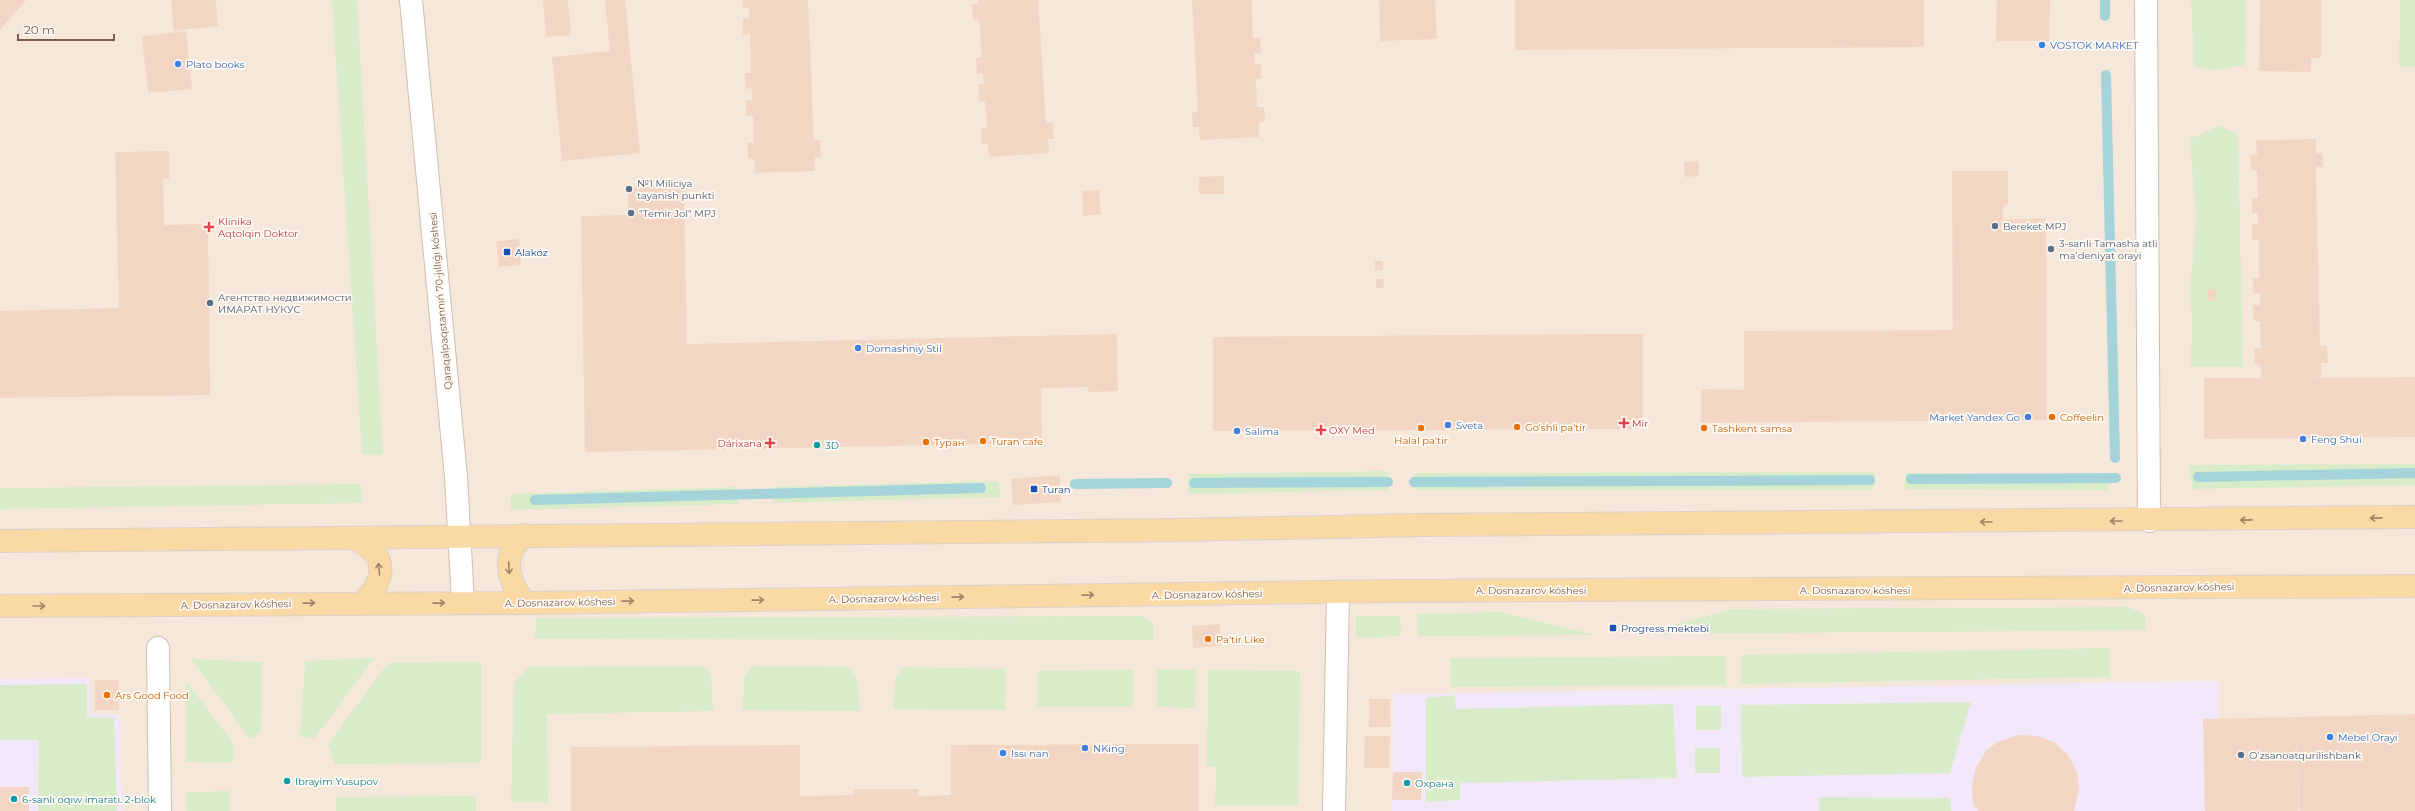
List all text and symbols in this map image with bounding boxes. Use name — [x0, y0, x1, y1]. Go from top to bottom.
scale bar — [18, 16, 114, 42]
text: 20 m — [24, 22, 55, 37]
place label: VOSTOK MARKET — [2050, 39, 2139, 52]
marker: VOSTOK MARKET — [2037, 40, 2047, 50]
place label: Plato books — [186, 58, 245, 71]
marker: Plato books — [173, 59, 183, 69]
place label: №1 Miliciya tayanish punkti — [637, 177, 714, 202]
marker: №1 Miliciya tayanish punkti — [624, 184, 634, 194]
place label: "Temir Jol" MPJ — [639, 207, 716, 220]
marker: "Temir Jol" MPJ — [626, 208, 636, 218]
street label: Qaraqalpaqstannıń 70-jıllıǵı kóshesi — [426, 212, 455, 390]
place label: Klinika Aqtolqin Doktor — [218, 215, 298, 240]
place label: Bereket MPJ — [2003, 220, 2066, 233]
marker: Klinika Aqtolqin Doktor — [203, 221, 215, 233]
marker: Bereket MPJ — [1990, 221, 2000, 231]
place label: 3-sanli Tamasha atli maʻdeniyat orayi — [2059, 237, 2157, 262]
marker: 3-sanli Tamasha atli maʻdeniyat orayi — [2046, 244, 2056, 254]
place label: Alakóz — [515, 246, 548, 259]
marker: Alakóz — [502, 247, 512, 257]
place label: Агентство недвижимости ИМАРАТ НУКУС — [218, 291, 352, 316]
marker: Агентство недвижимости ИМАРАТ НУКУС — [205, 298, 215, 308]
place label: Domashniy Stil — [866, 342, 942, 355]
marker: Domashniy Stil — [853, 343, 863, 353]
place label: Market Yandex Go — [1929, 411, 2020, 424]
place label: Coffeelin — [2060, 411, 2104, 424]
marker: Market Yandex Go — [2023, 412, 2033, 422]
marker: Coffeelin — [2047, 412, 2057, 422]
place label: Mir — [1632, 417, 1648, 430]
marker: Mir — [1619, 418, 1629, 428]
place label: Sveta — [1456, 419, 1483, 432]
marker: Sveta — [1443, 420, 1453, 430]
place label: Go'shli pa'tir — [1525, 421, 1586, 434]
marker: Go'shli pa'tir — [1512, 422, 1522, 432]
place label: Tashkent samsa — [1712, 422, 1792, 435]
marker: Halal pa'tir — [1416, 423, 1426, 433]
marker: Tashkent samsa — [1699, 423, 1709, 433]
place label: OXY Med — [1329, 424, 1375, 437]
place label: Salima — [1245, 425, 1279, 438]
marker: OXY Med — [1316, 425, 1326, 435]
marker: Salima — [1232, 426, 1242, 436]
place label: Feng Shui — [2311, 433, 2362, 446]
place label: Halal pa'tir — [1394, 434, 1448, 447]
marker: Feng Shui — [2298, 434, 2308, 444]
place label: Turan cafe — [991, 435, 1043, 448]
place label: Туран — [934, 436, 965, 449]
marker: Turan cafe — [978, 436, 988, 446]
place label: Dárixana — [717, 437, 762, 450]
marker: Туран — [921, 437, 931, 447]
marker: Dárixana — [765, 438, 775, 448]
place label: 3D — [825, 439, 839, 452]
marker: 3D — [812, 440, 822, 450]
place label: Turan — [1042, 483, 1071, 496]
marker: Turan — [1029, 484, 1039, 494]
one-way arrow — [2370, 514, 2383, 522]
one-way arrow — [2240, 516, 2253, 523]
one-way arrow — [2110, 517, 2123, 525]
one-way arrow — [1980, 518, 1993, 526]
one-way arrow — [506, 561, 513, 574]
one-way arrow — [376, 563, 383, 576]
street label: A. Dosnazarov kóshesi — [2124, 580, 2234, 595]
street label: A. Dosnazarov kóshesi — [1476, 584, 1586, 597]
street label: A. Dosnazarov kóshesi — [1800, 584, 1910, 597]
street label: A. Dosnazarov kóshesi — [1152, 587, 1262, 602]
street label: A. Dosnazarov kóshesi — [829, 591, 939, 606]
one-way arrow — [1081, 591, 1094, 599]
one-way arrow — [951, 593, 964, 601]
street label: A. Dosnazarov kóshesi — [505, 595, 615, 610]
one-way arrow — [751, 596, 764, 603]
street label: A. Dosnazarov kóshesi — [181, 597, 291, 612]
one-way arrow — [621, 597, 634, 605]
one-way arrow — [302, 599, 315, 607]
one-way arrow — [432, 599, 445, 607]
one-way arrow — [32, 602, 45, 610]
place label: Progress mektebi — [1621, 622, 1709, 635]
marker: Progress mektebi — [1608, 623, 1618, 633]
place label: Pa'tir Like — [1216, 633, 1265, 646]
marker: Pa'tir Like — [1203, 634, 1213, 644]
place label: Ars Good Food — [115, 689, 189, 702]
marker: Ars Good Food — [102, 690, 112, 700]
place label: Mebel Orayi — [2338, 731, 2398, 744]
marker: Mebel Orayi — [2325, 732, 2335, 742]
place label: NKing — [1093, 742, 1125, 755]
marker: NKing — [1080, 743, 1090, 753]
place label: Issı nan — [1011, 747, 1049, 760]
marker: Issı nan — [998, 748, 1008, 758]
place label: Oʻzsanoatqurilishbank — [2249, 749, 2361, 762]
marker: Oʻzsanoatqurilishbank — [2236, 750, 2246, 760]
place label: Ibrayim Yusupov — [295, 775, 379, 788]
marker: Ibrayim Yusupov — [282, 776, 292, 786]
place label: Охрана — [1415, 777, 1454, 790]
marker: Охрана — [1402, 778, 1412, 788]
place label: 6-sanlı oqıw imaratı. 2-blok — [22, 793, 156, 806]
marker: 6-sanlı oqıw imaratı. 2-blok — [9, 794, 19, 804]

